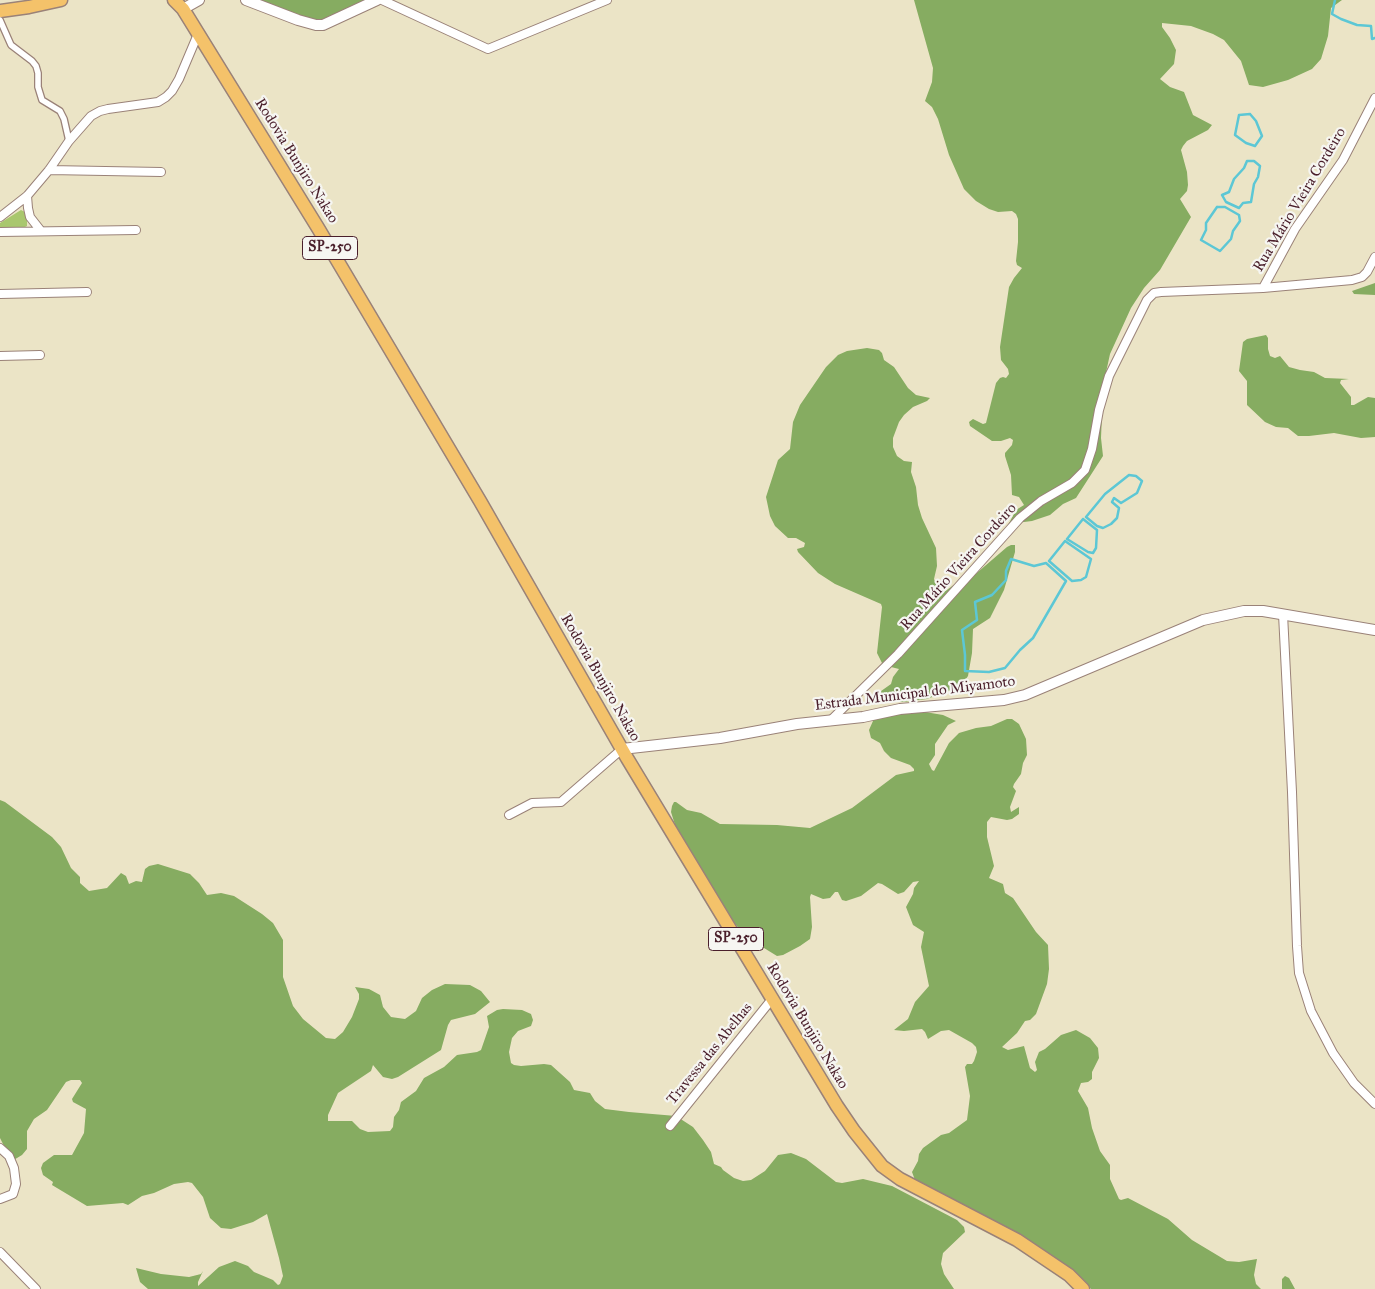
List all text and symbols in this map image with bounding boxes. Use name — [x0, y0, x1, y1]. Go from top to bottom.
street label: Rodovia Bunjiro Nakao — [250, 95, 342, 227]
street label: Rua Mário Vieira Cordeiro — [1250, 125, 1350, 275]
road number: SP-250 — [302, 237, 358, 260]
street label: Rua Mário Vieira Cordeiro — [897, 500, 1021, 634]
street label: Rodovia Bunjiro Nakao — [556, 611, 644, 745]
street label: Estrada Municipal do Miyamoto — [814, 673, 1016, 715]
road number: SP-250 — [708, 928, 764, 951]
street label: Rodovia Bunjiro Nakao — [762, 960, 852, 1092]
street label: Travessa das Abelhas — [663, 999, 757, 1109]

